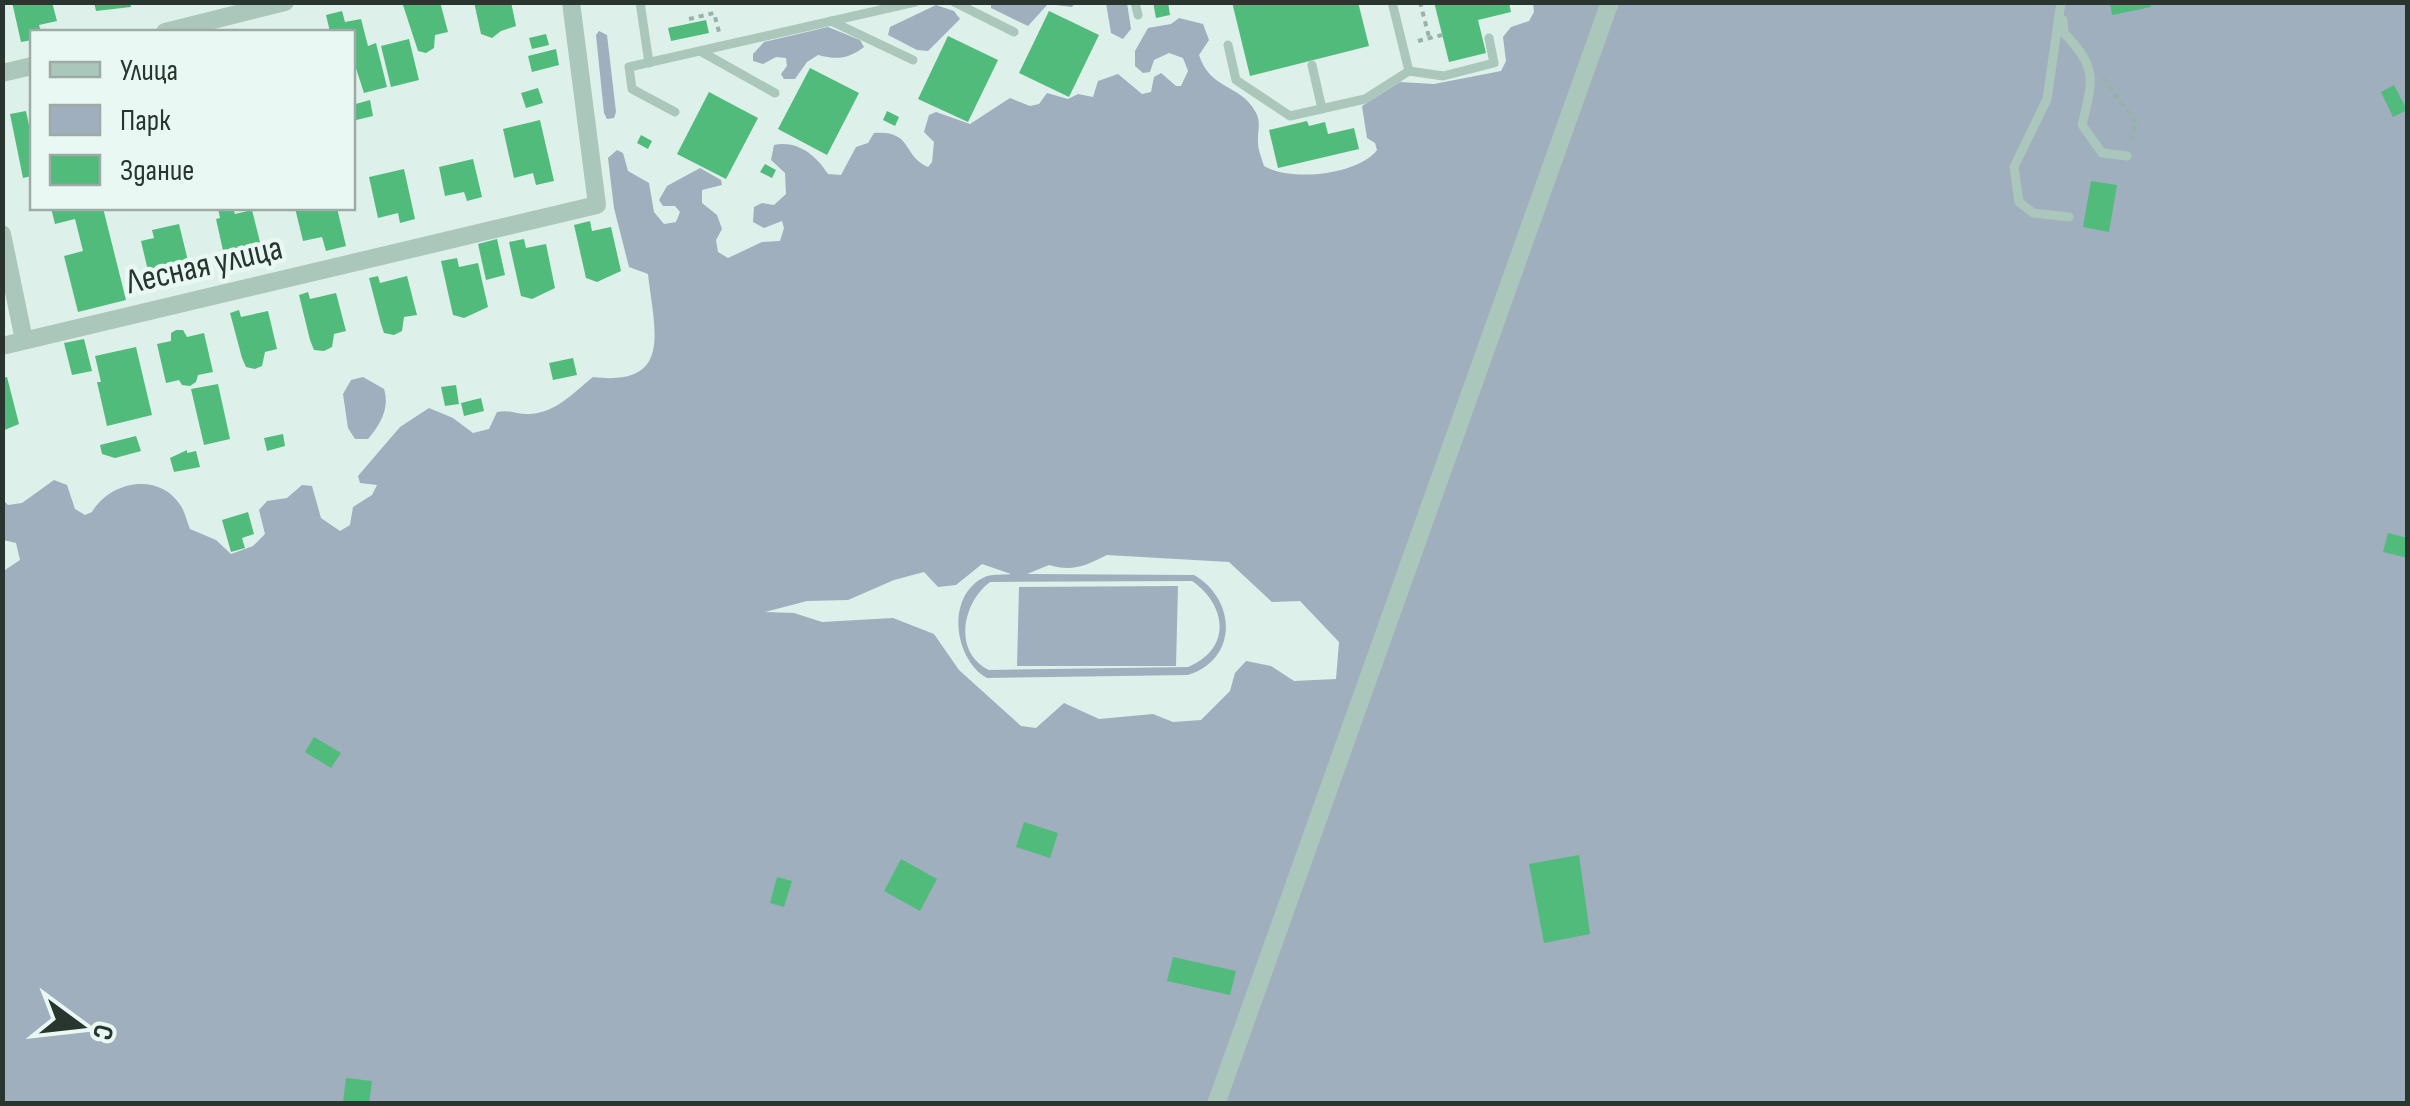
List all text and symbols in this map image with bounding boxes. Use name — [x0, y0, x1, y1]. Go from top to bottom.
legend — [30, 30, 355, 210]
text: Улица — [120, 53, 178, 89]
text: Парк — [120, 103, 171, 139]
text: Здание — [120, 153, 194, 189]
street label: Лесная улица — [121, 227, 287, 304]
north arrow — [30, 976, 130, 1076]
text: С — [85, 1021, 120, 1043]

